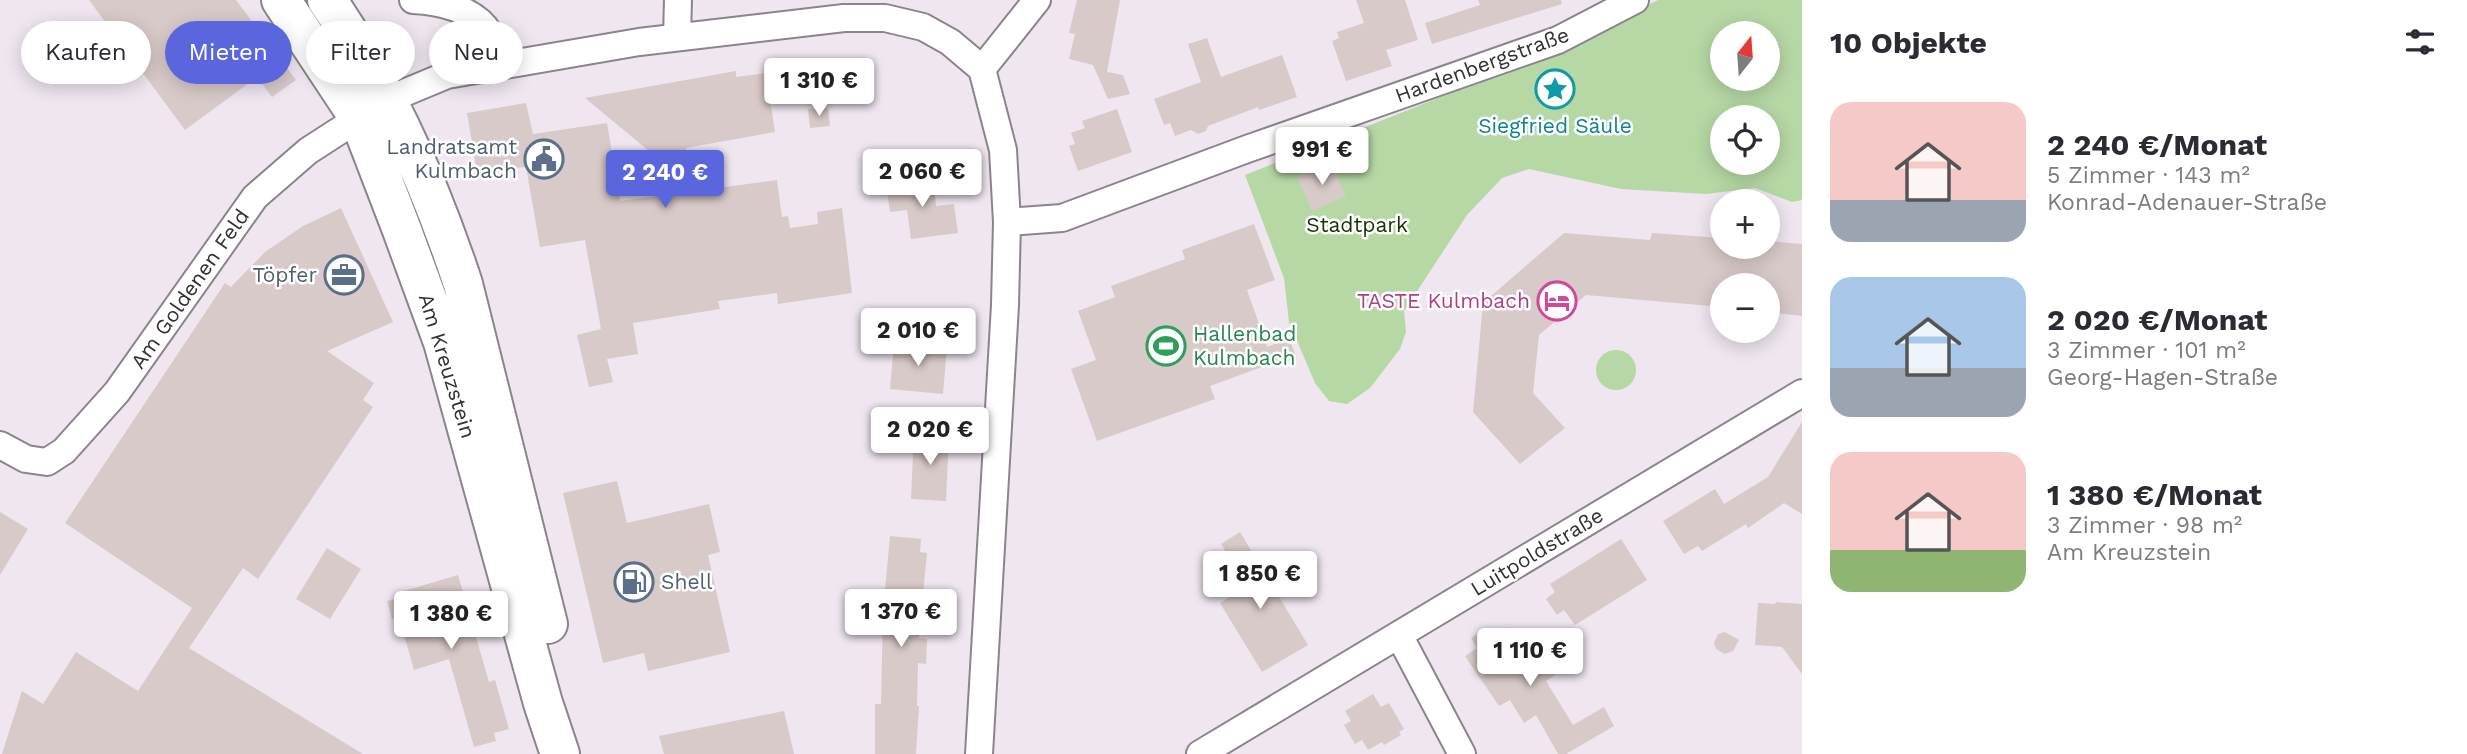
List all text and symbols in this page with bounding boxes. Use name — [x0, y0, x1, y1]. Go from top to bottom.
chip: Kaufen — [21, 21, 151, 84]
chip: Mieten — [165, 21, 292, 84]
chip: Filter — [306, 21, 415, 84]
chip: Neu — [429, 21, 523, 84]
street label: Hardenbergstraße — [1391, 21, 1572, 108]
north arrow — [1710, 21, 1780, 91]
map controls — [1710, 21, 1780, 343]
icon: filters — [2401, 23, 2439, 61]
text: 10 Objekte — [1830, 25, 1987, 60]
pin: 1 310 € — [754, 58, 884, 118]
text: 1 310 € — [780, 67, 858, 94]
place icon: Siegfried Säule — [1534, 68, 1576, 110]
button: locate — [1710, 105, 1780, 175]
place label: Siegfried Säule — [1478, 113, 1632, 138]
text: 2 240 €/Monat — [2047, 127, 2267, 162]
pin: 991 € — [1273, 128, 1371, 187]
icon: home — [1886, 130, 1970, 214]
place label: Landratsamt Kulmbach — [386, 134, 517, 183]
text: 991 € — [1292, 136, 1352, 163]
public building icon: Landratsamt Kulmbach — [523, 138, 565, 180]
pin: 2 240 € — [600, 150, 730, 210]
pin: 2 060 € — [857, 150, 987, 209]
text: 2 060 € — [879, 158, 965, 185]
text: 2 240 € — [622, 159, 708, 186]
text: 5 Zimmer · 143 m² — [2047, 162, 2250, 189]
button: + — [1710, 189, 1780, 259]
text: Konrad-Adenauer-Straße — [2047, 189, 2327, 216]
street label: Am Goldenen Feld — [125, 204, 254, 373]
park label: Stadtpark — [1306, 212, 1408, 237]
office icon: Töpfer — [323, 254, 365, 296]
place label: Töpfer — [252, 262, 317, 287]
button: − — [1710, 273, 1780, 343]
hotel icon: TASTE Kulmbach — [1536, 280, 1578, 322]
place label: TASTE Kulmbach — [1357, 288, 1530, 313]
street label: Am Kreuzstein — [414, 291, 481, 441]
text: 2 020 €/Monat — [2047, 302, 2267, 337]
icon: home — [1886, 305, 1970, 389]
pin: 2 010 € — [853, 308, 983, 368]
text: 2 010 € — [877, 317, 959, 344]
place label: Hallenbad Kulmbach — [1193, 321, 1296, 370]
sports icon: Hallenbad Kulmbach — [1145, 325, 1187, 367]
text: 3 Zimmer · 101 m² — [2047, 337, 2246, 364]
text: Georg-Hagen-Straße — [2047, 364, 2278, 391]
pin: 2 020 € — [865, 407, 995, 467]
text: 2 020 € — [887, 416, 973, 443]
text: 1 380 €/Monat — [2047, 477, 2262, 512]
icon: home — [1886, 480, 1970, 564]
street label: Luitpoldstraße — [1466, 502, 1608, 601]
text: 3 Zimmer · 98 m² — [2047, 512, 2242, 539]
text: Am Kreuzstein — [2047, 539, 2211, 566]
pin: 1 850 € — [1195, 552, 1325, 611]
text: 1 850 € — [1219, 560, 1301, 587]
fuel station icon: Shell — [613, 561, 655, 603]
place label: Shell — [661, 569, 713, 594]
pin: 1 370 € — [836, 590, 966, 649]
pin: 1 380 € — [386, 592, 516, 651]
text: 1 370 € — [861, 598, 941, 625]
text: 1 380 € — [410, 600, 492, 627]
pin: 1 110 € — [1465, 628, 1595, 688]
text: 1 110 € — [1493, 637, 1567, 664]

